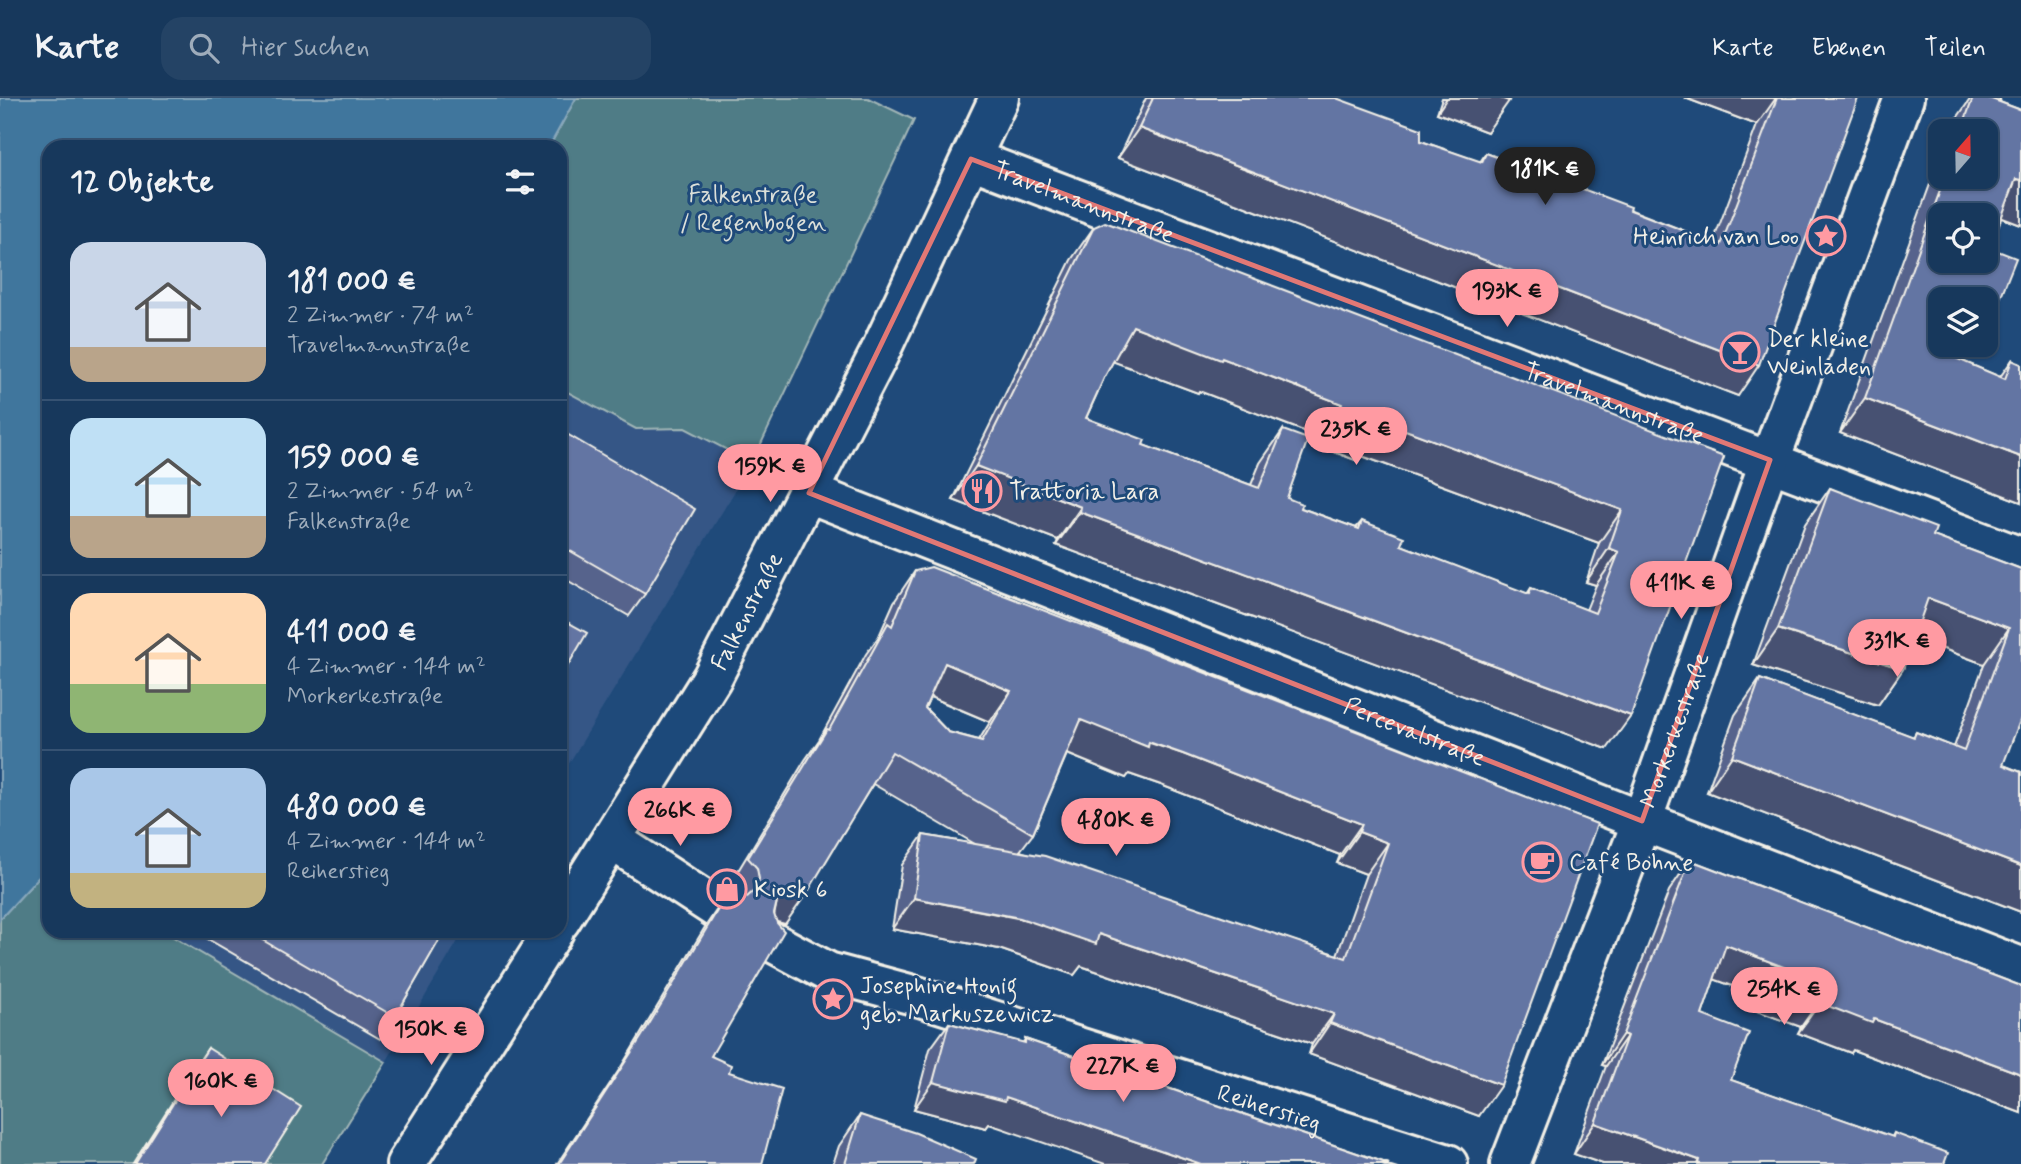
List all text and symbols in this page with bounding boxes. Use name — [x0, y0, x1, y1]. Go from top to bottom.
search box — [161, 17, 651, 80]
text: Karte — [35, 26, 119, 70]
icon: search — [185, 29, 223, 67]
text: Hier suchen — [241, 31, 370, 65]
text: Karte — [1712, 33, 1774, 64]
text: Ebenen — [1812, 33, 1886, 64]
text: Teilen — [1924, 33, 1986, 64]
north arrow — [1928, 119, 1998, 189]
map controls — [1928, 119, 1998, 357]
pin: 181K € — [1488, 148, 1602, 207]
street label: Travelmannstraße — [989, 155, 1179, 252]
text: 181K € — [1510, 155, 1580, 185]
text: 12 Objekte — [70, 163, 214, 202]
icon: filters — [501, 163, 539, 201]
park label: Falkenstraße / Regenbogen — [680, 180, 826, 242]
button: locate — [1928, 203, 1998, 273]
place icon: Heinrich van Loo — [1805, 215, 1847, 257]
place label: Heinrich van Loo — [1633, 222, 1799, 253]
text: 181 000 € — [287, 262, 416, 301]
icon: home — [126, 270, 210, 354]
pin: 193K € — [1450, 270, 1564, 329]
text: 193K € — [1472, 277, 1542, 307]
button: layers — [1928, 287, 1998, 357]
text: 2 Zimmer · 74 m² — [287, 301, 474, 331]
place label: Der kleine Weinladen — [1767, 324, 1871, 383]
text: Travelmannstraße — [287, 331, 470, 361]
bar icon: Der kleine Weinladen — [1719, 331, 1761, 373]
street label: Travelmannstraße — [1519, 356, 1709, 453]
pin: 235K € — [1299, 408, 1413, 467]
text: 235K € — [1320, 415, 1392, 445]
text: 159 000 € — [287, 438, 420, 477]
pin: 159K € — [713, 444, 827, 504]
icon: home — [126, 446, 210, 530]
text: 159K € — [734, 452, 806, 482]
restaurant icon: Trattoria Lara — [961, 470, 1003, 512]
text: 2 Zimmer · 54 m² — [287, 477, 474, 507]
place label: Trattoria Lara — [1009, 477, 1159, 508]
text: Falkenstraße — [287, 507, 410, 537]
street label: Falkenstraße — [705, 547, 791, 676]
pin: 411K € — [1624, 561, 1738, 621]
text: 411K € — [1646, 569, 1716, 599]
text: 411 000 € — [287, 613, 417, 652]
pin: 331K € — [1840, 620, 1954, 679]
icon: home — [126, 621, 210, 705]
text: 331K € — [1864, 627, 1930, 657]
street label: Morkerkestraße — [1634, 648, 1718, 813]
text: 4 Zimmer · 144 m² — [287, 652, 486, 682]
text: Morkerkestraße — [287, 682, 443, 712]
street label: Percevalstraße — [1339, 691, 1490, 775]
text: 480 000 € — [287, 788, 427, 827]
pin: 266K € — [623, 788, 737, 848]
icon: home — [126, 796, 210, 880]
text: 266K € — [644, 796, 716, 826]
pin: 480K € — [1059, 798, 1173, 858]
text: 480K € — [1077, 806, 1155, 836]
text: 4 Zimmer · 144 m² — [287, 827, 486, 857]
cafe icon: Café Bohne — [1521, 841, 1563, 883]
place label: Café Bohne — [1569, 848, 1693, 879]
text: Reiherstieg — [287, 857, 390, 887]
shop icon: Kiosk 6 — [706, 868, 748, 910]
place label: Kiosk 6 — [754, 875, 828, 906]
pin: 254K € — [1727, 968, 1841, 1027]
place label: Josephine Honig geb. Markuszewicz — [860, 971, 1054, 1030]
text: 254K € — [1747, 975, 1821, 1005]
place icon: Josephine Honig geb. Markuszewicz — [812, 978, 854, 1020]
pin: 150K € — [374, 1007, 488, 1067]
text: 150K € — [394, 1015, 468, 1045]
pin: 227K € — [1066, 1044, 1180, 1104]
text: 227K € — [1086, 1052, 1160, 1082]
pin: 160K € — [164, 1060, 278, 1119]
text: 160K € — [184, 1067, 258, 1097]
street label: Reiherstieg — [1213, 1078, 1325, 1140]

